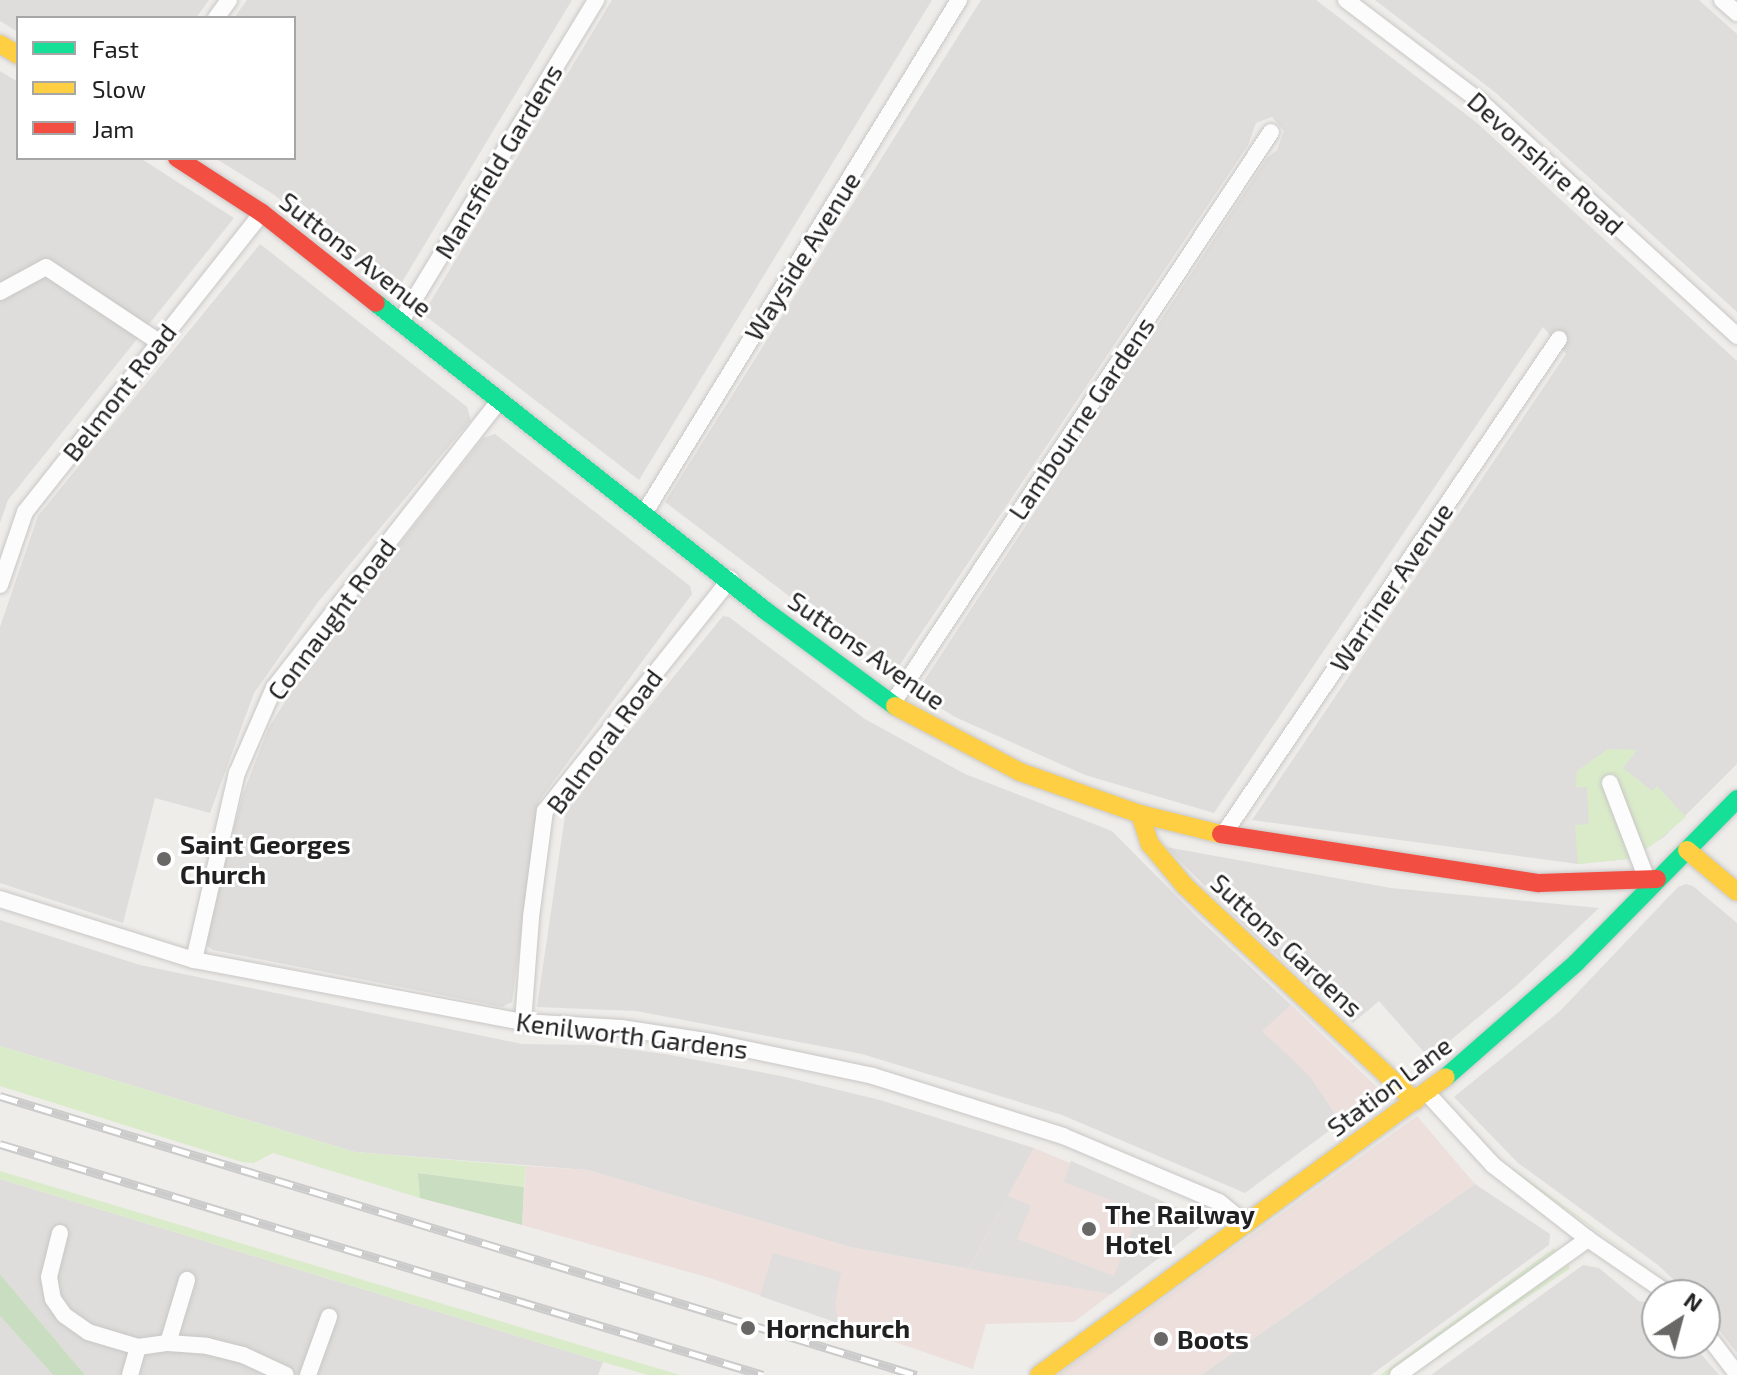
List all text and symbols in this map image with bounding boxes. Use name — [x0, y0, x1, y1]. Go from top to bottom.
legend — [16, 16, 296, 160]
text: Fast — [92, 34, 139, 63]
street label: Mansfield Gardens — [428, 58, 568, 264]
text: Slow — [92, 74, 146, 103]
street label: Devonshire Road — [1462, 85, 1630, 241]
text: Jam — [92, 114, 134, 143]
street label: Wayside Avenue — [737, 166, 867, 346]
street label: Suttons Avenue — [273, 185, 439, 323]
street label: Lambourne Gardens — [1002, 311, 1160, 525]
street label: Belmont Road — [56, 317, 182, 467]
street label: Warriner Avenue — [1323, 496, 1459, 678]
street label: Connaught Road — [260, 532, 402, 706]
street label: Suttons Avenue — [782, 584, 952, 716]
street label: Balmoral Road — [539, 662, 669, 820]
place label: Saint Georges Church — [180, 828, 350, 890]
marker: Saint Georges Church — [155, 850, 173, 868]
street label: Suttons Gardens — [1205, 867, 1369, 1023]
street label: Kenilworth Gardens — [514, 1005, 750, 1065]
street label: Station Lane — [1321, 1029, 1457, 1143]
place label: The Railway Hotel — [1105, 1198, 1255, 1260]
marker: The Railway Hotel — [1080, 1220, 1098, 1238]
north arrow — [1641, 1279, 1721, 1359]
text: N — [1680, 1286, 1708, 1316]
place label: Hornchurch — [766, 1312, 910, 1344]
marker: Hornchurch — [737, 1317, 759, 1339]
place label: Boots — [1177, 1323, 1249, 1355]
marker: Boots — [1152, 1330, 1170, 1348]

